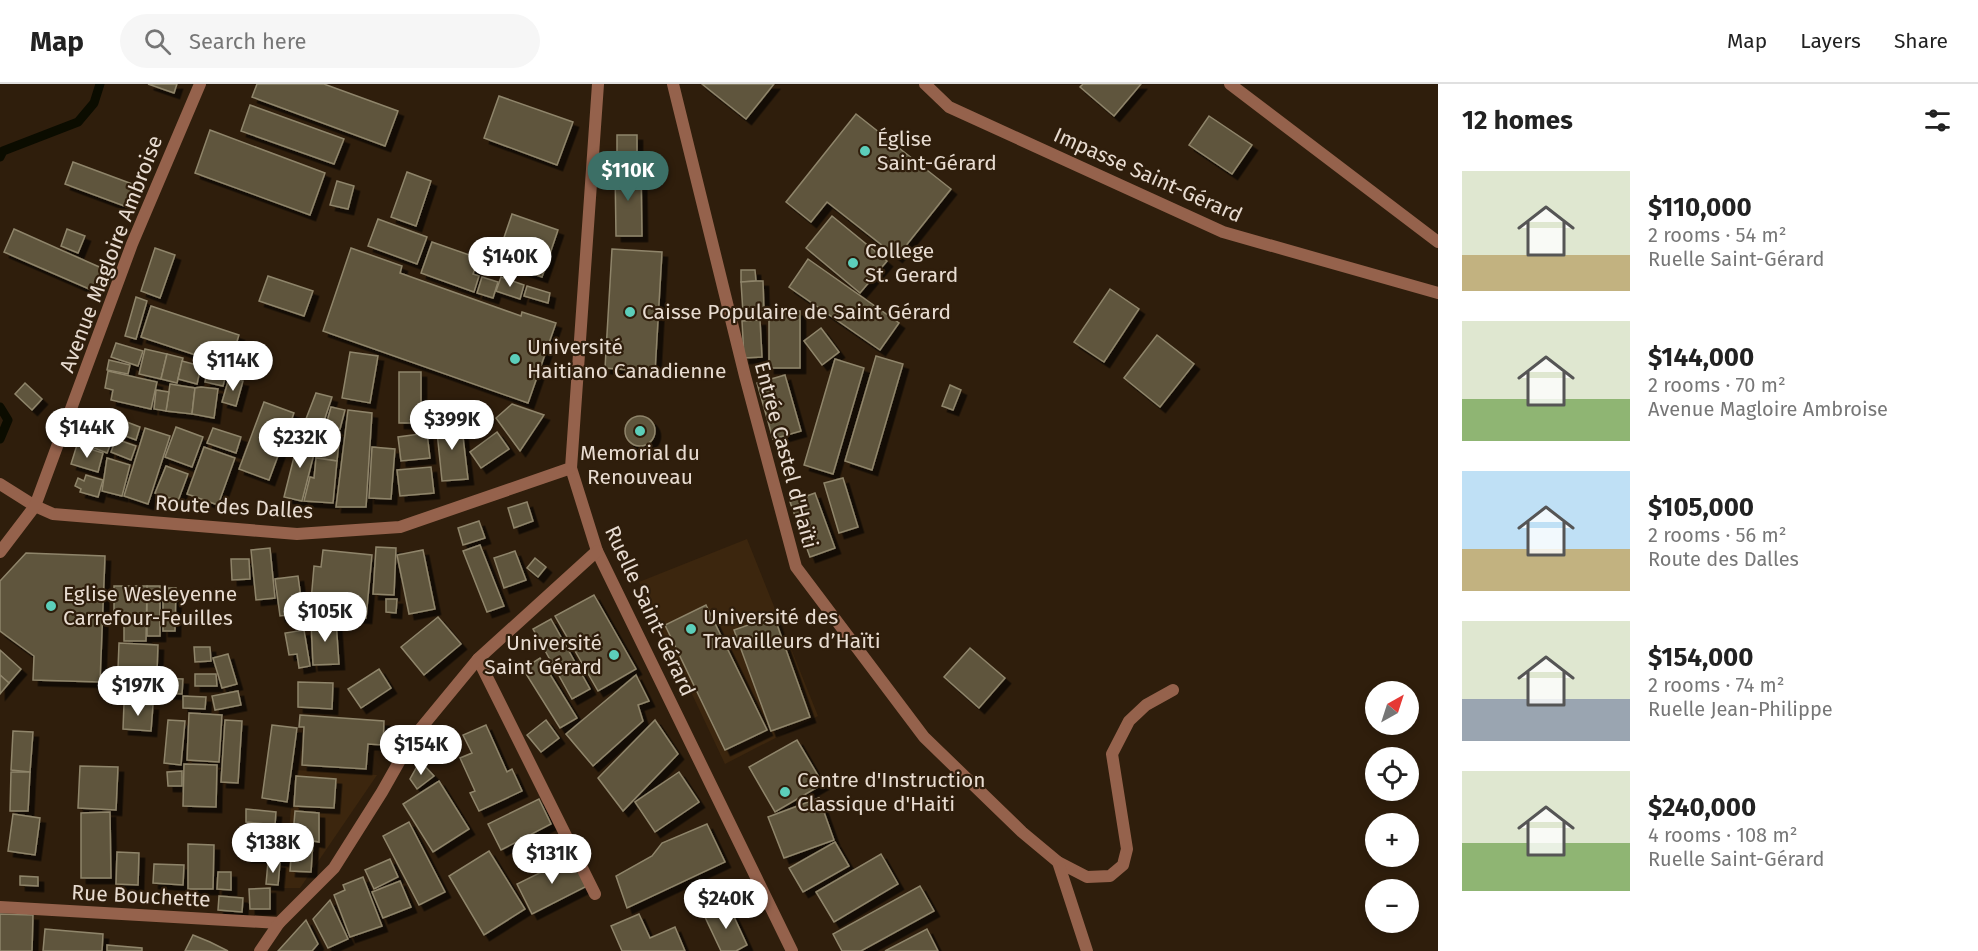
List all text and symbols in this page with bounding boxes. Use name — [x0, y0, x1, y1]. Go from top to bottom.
search box — [120, 14, 540, 68]
text: Map — [30, 25, 84, 58]
icon: search — [141, 25, 174, 58]
text: Search here — [189, 28, 307, 55]
text: Map — [1727, 28, 1767, 54]
text: Layers — [1800, 28, 1861, 54]
text: Share — [1894, 28, 1948, 54]
icon: filters — [1921, 104, 1954, 137]
text: 12 homes — [1462, 105, 1573, 136]
street label: Impasse Saint-Gérard — [1050, 122, 1246, 228]
place label: Église Saint-Gérard — [877, 126, 997, 176]
street label: Avenue Magloire Ambroise — [54, 132, 168, 376]
marker: Église Saint-Gérard — [858, 144, 872, 158]
pin: $110K — [586, 151, 670, 202]
text: $110K — [602, 158, 654, 182]
text: $110,000 — [1648, 192, 1752, 223]
icon: home — [1510, 195, 1582, 267]
text: 2 rooms · 54 m² — [1648, 223, 1787, 247]
pin: $140K — [468, 237, 552, 288]
place label: College St. Gerard — [865, 238, 958, 288]
text: $140K — [482, 244, 538, 268]
text: Ruelle Saint-Gérard — [1648, 247, 1825, 271]
marker: College St. Gerard — [846, 256, 860, 270]
place label: Caisse Populaire de Saint Gérard — [642, 299, 951, 325]
marker: Caisse Populaire de Saint Gérard — [623, 305, 637, 319]
place label: Université Haitiano Canadienne — [527, 334, 726, 384]
pin: $114K — [191, 341, 275, 392]
text: $144,000 — [1648, 342, 1754, 373]
icon: home — [1510, 345, 1582, 417]
text: $114K — [207, 348, 259, 372]
marker: Université Haitiano Canadienne — [508, 352, 522, 366]
street label: Entrée Castel d'Haïti — [749, 359, 823, 551]
text: 2 rooms · 70 m² — [1648, 373, 1786, 397]
text: Avenue Magloire Ambroise — [1648, 397, 1888, 421]
pin: $399K — [410, 400, 494, 451]
text: $399K — [424, 407, 480, 431]
pin: $144K — [45, 408, 129, 459]
text: $144K — [60, 415, 114, 439]
pin: $232K — [258, 418, 342, 469]
marker: Memorial du Renouveau — [633, 424, 647, 438]
text: $232K — [273, 425, 327, 449]
place label: Memorial du Renouveau — [580, 440, 700, 490]
street label: Route des Dalles — [154, 490, 314, 524]
text: $105,000 — [1648, 492, 1754, 523]
icon: home — [1510, 495, 1582, 567]
street label: Ruelle Saint-Gérard — [599, 521, 701, 701]
text: 2 rooms · 56 m² — [1648, 523, 1787, 547]
text: Route des Dalles — [1648, 547, 1799, 571]
place label: Eglise Wesleyenne Carrefour-Feuilles — [63, 581, 237, 631]
pin: $105K — [283, 592, 367, 643]
marker: Eglise Wesleyenne Carrefour-Feuilles — [44, 599, 58, 613]
text: $105K — [298, 599, 352, 623]
place label: Université des Travailleurs d’Haïti — [703, 604, 881, 654]
marker: Université des Travailleurs d’Haïti — [684, 622, 698, 636]
place label: Université Saint Gérard — [484, 630, 602, 680]
text: $154,000 — [1648, 642, 1754, 673]
icon: home — [1510, 645, 1582, 717]
marker: Université Saint Gérard — [607, 648, 621, 662]
pin: $197K — [96, 666, 180, 717]
text: $197K — [112, 673, 164, 697]
text: 2 rooms · 74 m² — [1648, 673, 1785, 697]
north arrow — [1365, 681, 1419, 735]
map controls — [1365, 681, 1419, 933]
text: Ruelle Jean-Philippe — [1648, 697, 1833, 721]
pin: $154K — [379, 725, 463, 776]
text: $154K — [394, 732, 448, 756]
button: locate — [1365, 747, 1419, 801]
place label: Centre d'Instruction Classique d'Haiti — [797, 767, 986, 817]
marker: Centre d'Instruction Classique d'Haiti — [778, 785, 792, 799]
text: $240,000 — [1648, 792, 1756, 823]
icon: home — [1510, 795, 1582, 867]
button: + — [1365, 813, 1419, 867]
pin: $138K — [231, 823, 315, 874]
text: 4 rooms · 108 m² — [1648, 823, 1797, 847]
text: $138K — [246, 830, 300, 854]
pin: $131K — [510, 834, 594, 885]
text: $131K — [526, 841, 578, 865]
text: Ruelle Saint-Gérard — [1648, 847, 1825, 871]
street label: Rue Bouchette — [71, 879, 211, 913]
pin: $240K — [684, 879, 768, 930]
button: − — [1365, 879, 1419, 933]
text: $240K — [698, 886, 754, 910]

